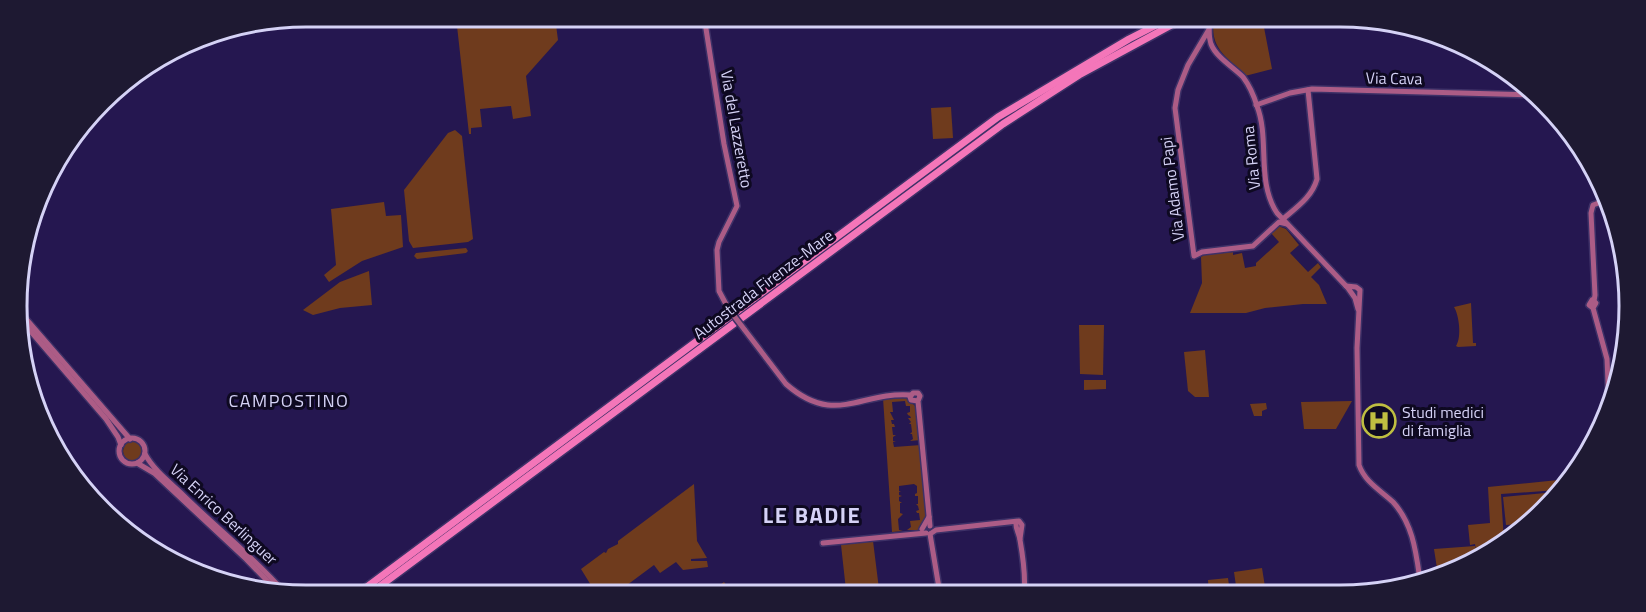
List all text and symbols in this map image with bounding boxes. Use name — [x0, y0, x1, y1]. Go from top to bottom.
street label: Via Cava — [1366, 66, 1422, 90]
street label: Via del Lazzeretto — [715, 68, 759, 190]
street label: Via Roma — [1236, 125, 1266, 191]
street label: Via Adamo Papi — [1154, 135, 1190, 243]
street label: Autostrada Firenze-Mare — [688, 223, 838, 345]
district label: CAMPOSTINO — [229, 387, 349, 414]
place label: Studi medici di famiglia — [1402, 400, 1484, 442]
hospital icon: Studi medici di famiglia — [1361, 403, 1397, 439]
street label: Via Enrico Berlinguer — [165, 458, 283, 571]
district label: LE BADIE — [763, 498, 861, 532]

